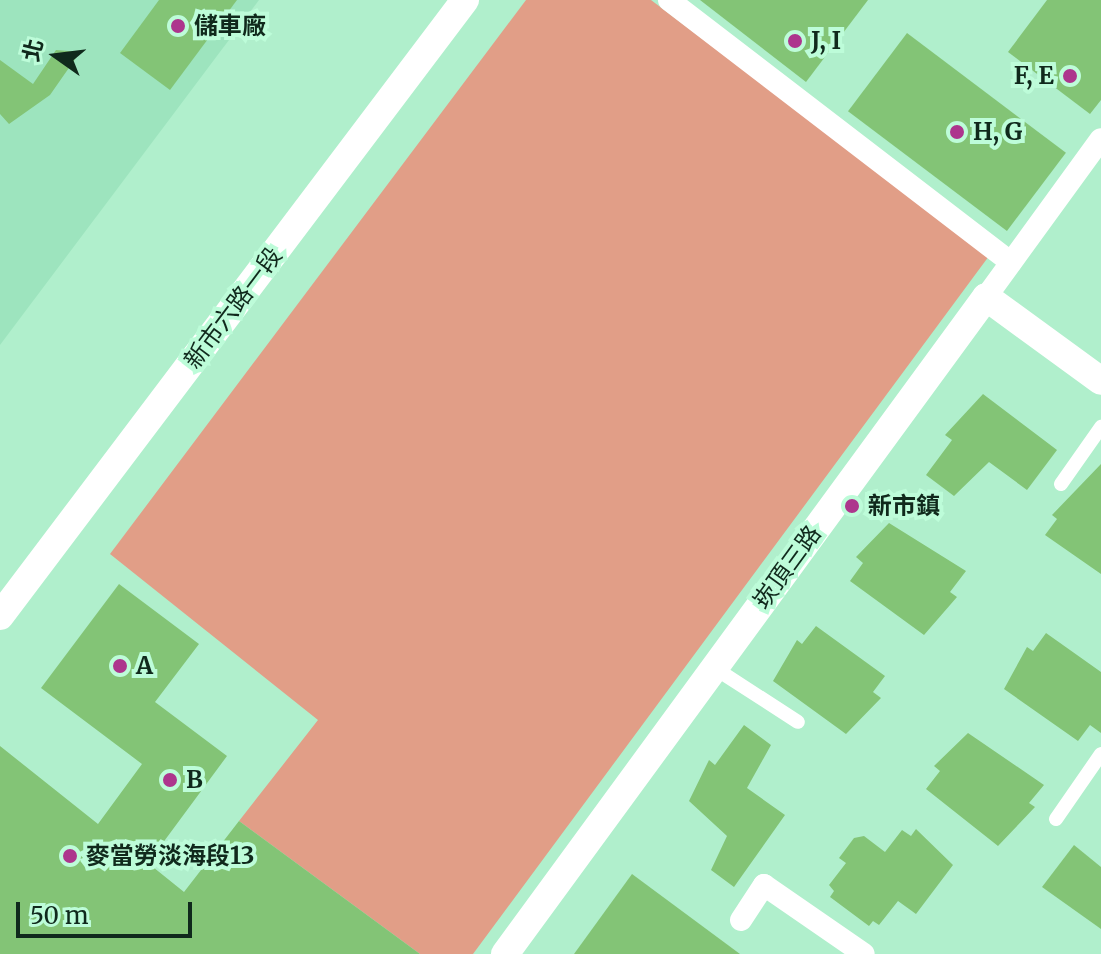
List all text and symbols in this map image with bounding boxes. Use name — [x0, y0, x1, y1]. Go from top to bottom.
place label: 儲車廠 — [194, 12, 266, 40]
north arrow — [16, 16, 96, 96]
marker: 儲車廠 — [169, 17, 187, 35]
place label: J, I — [811, 27, 841, 55]
marker: J, I — [786, 32, 804, 50]
text: 北 — [16, 36, 49, 64]
place label: F, E — [1014, 62, 1054, 90]
marker: F, E — [1061, 67, 1079, 85]
place label: H, G — [973, 118, 1022, 146]
marker: H, G — [948, 123, 966, 141]
street label: 新市六路一段 — [178, 242, 288, 374]
place label: 新市鎮 — [868, 492, 940, 520]
marker: 新市鎮 — [843, 497, 861, 515]
street label: 崁頂三路 — [747, 520, 827, 614]
place label: A — [136, 652, 153, 680]
marker: A — [111, 657, 129, 675]
place label: B — [186, 766, 203, 794]
marker: B — [161, 771, 179, 789]
place label: 麥當勞淡海段13 — [86, 842, 254, 870]
marker: 麥當勞淡海段13 — [61, 847, 79, 865]
scale bar — [20, 886, 196, 936]
text: 50 m — [30, 900, 89, 931]

